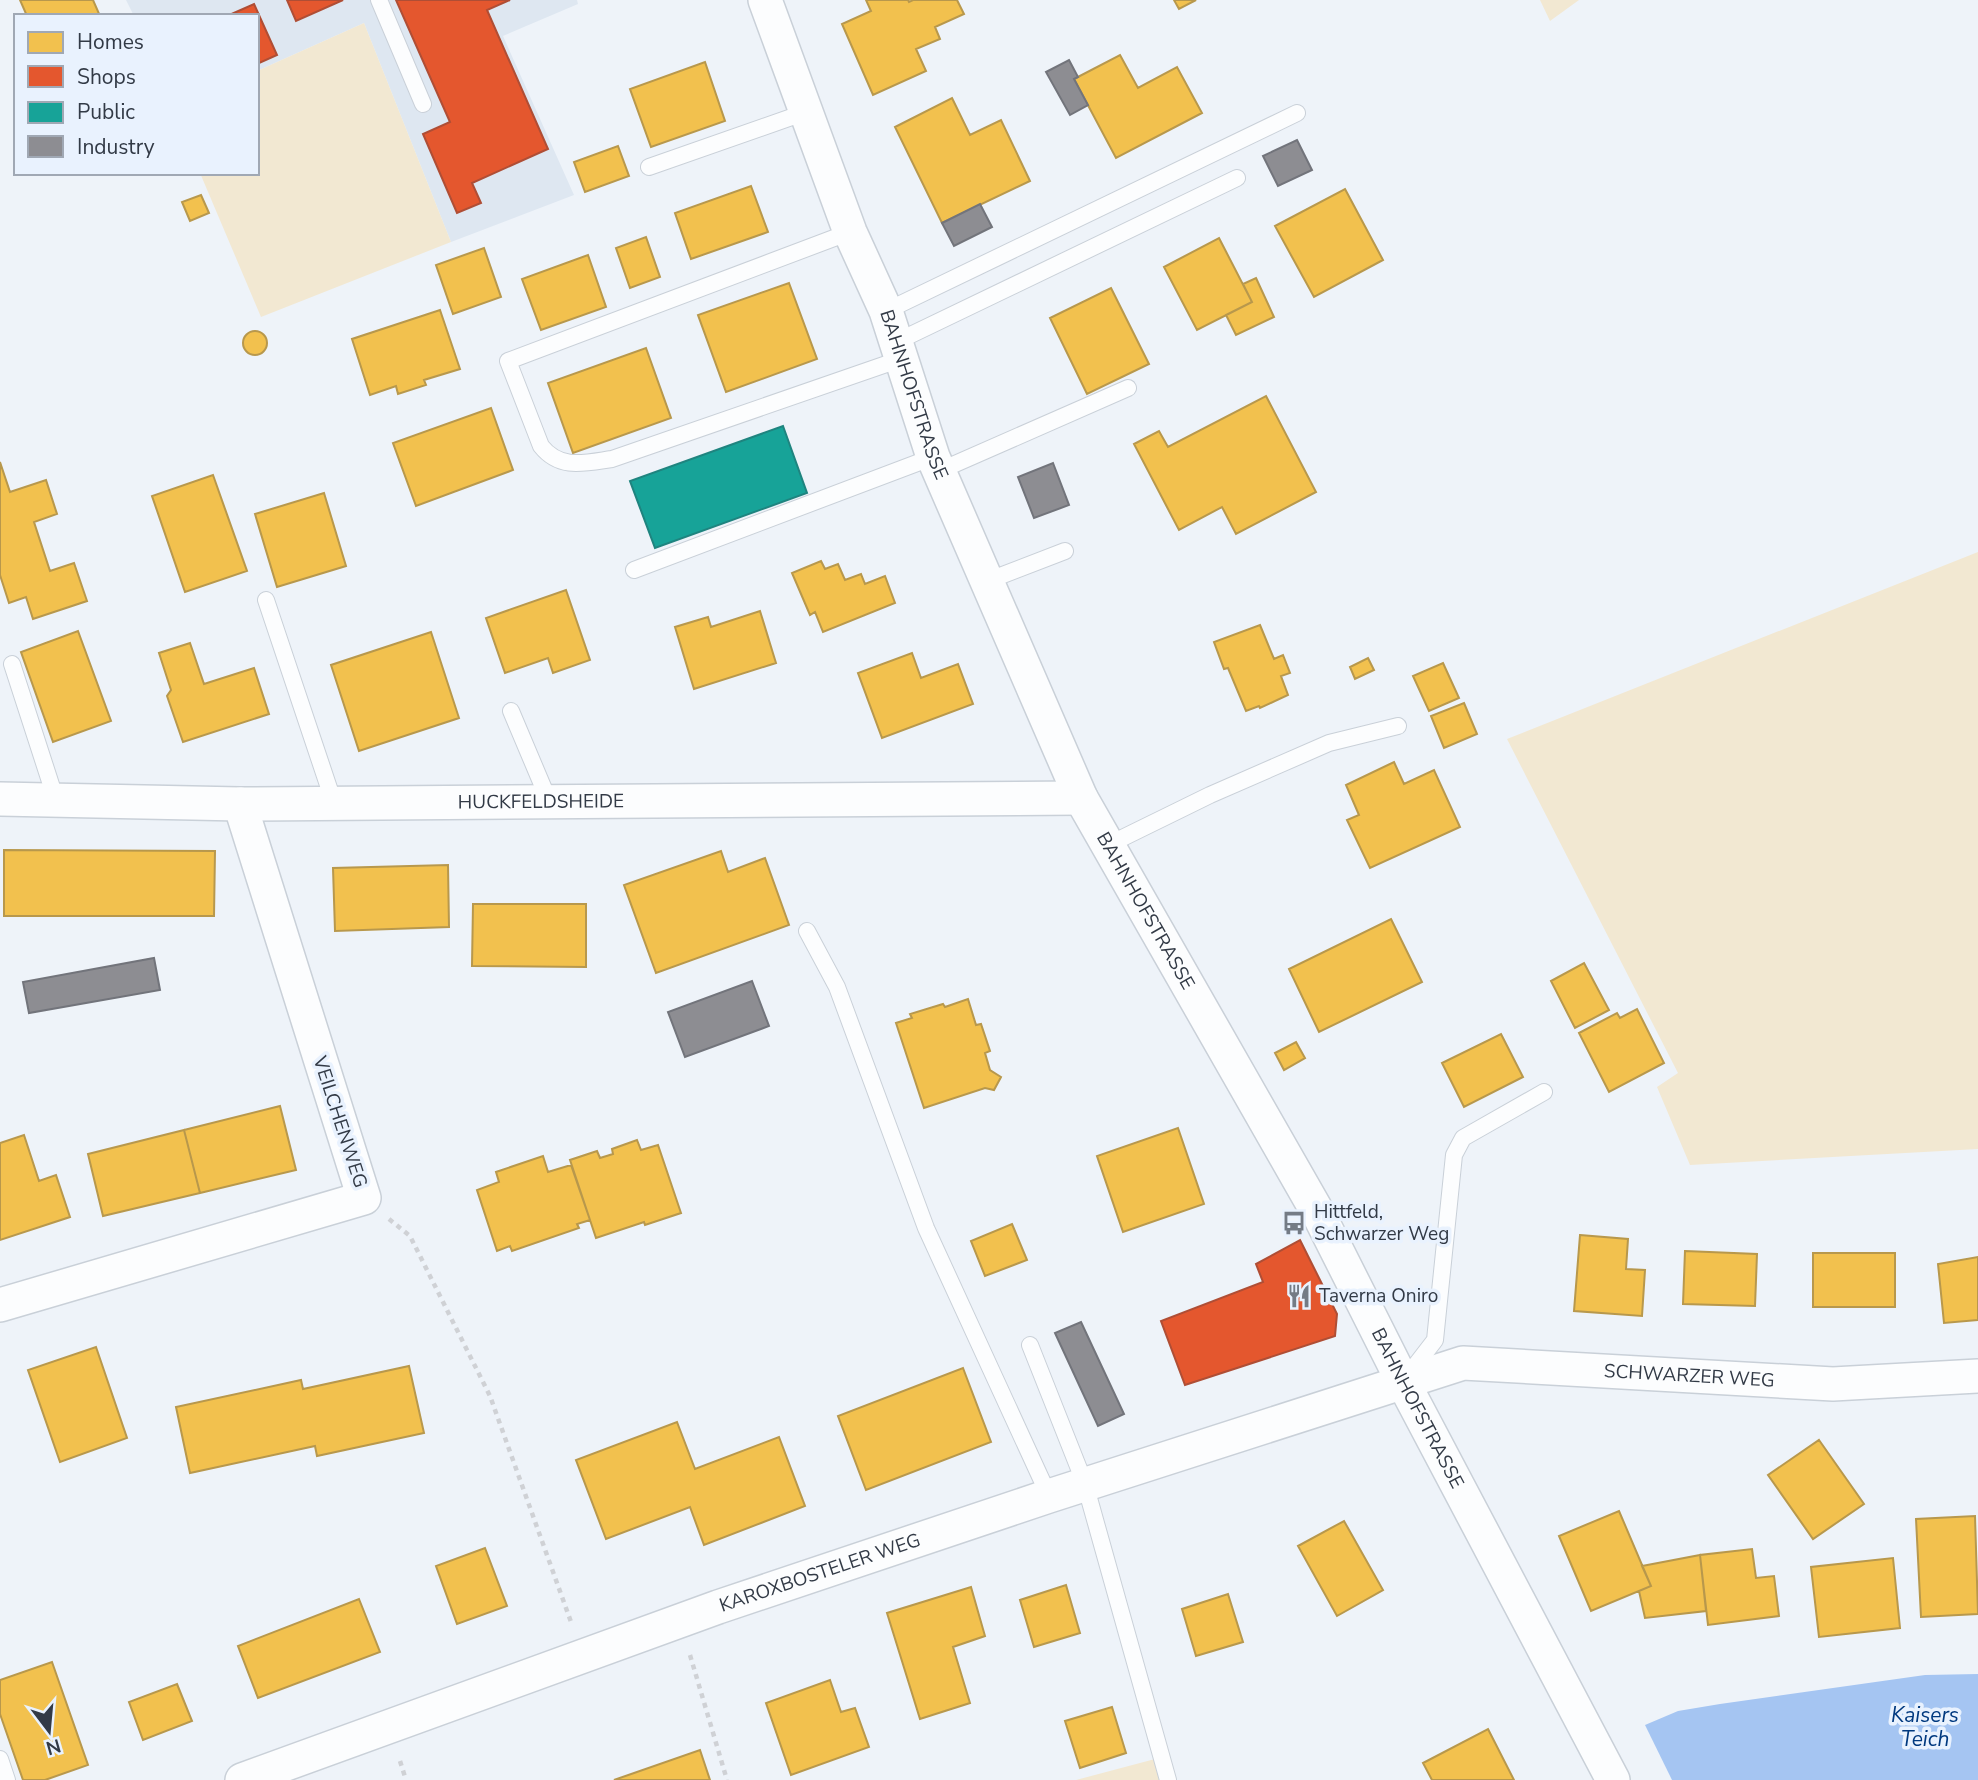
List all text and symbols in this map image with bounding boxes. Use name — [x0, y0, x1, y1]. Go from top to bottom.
legend — [14, 14, 259, 175]
text: Homes — [77, 28, 144, 56]
text: Shops — [77, 63, 136, 91]
text: Public — [77, 98, 135, 126]
text: Industry — [77, 133, 155, 161]
street label: BAHNHOFSTRASSE — [873, 306, 954, 484]
street label: HUCKFELDSHEIDE — [458, 788, 624, 815]
street label: BAHNHOFSTRASSE — [1090, 827, 1201, 994]
street label: VEILCHENWEG — [306, 1052, 373, 1191]
place label: Hittfeld, Schwarzer Weg — [1314, 1199, 1449, 1247]
bus stop icon: Hittfeld, Schwarzer Weg — [1280, 1209, 1308, 1237]
restaurant icon: Taverna Oniro — [1285, 1282, 1313, 1310]
place label: Taverna Oniro — [1319, 1283, 1438, 1309]
street label: BAHNHOFSTRASSE — [1365, 1324, 1470, 1493]
street label: SCHWARZER WEG — [1603, 1358, 1775, 1394]
street label: KAROXBOSTELER WEG — [716, 1527, 924, 1619]
north arrow — [14, 1696, 84, 1766]
water label: Kaisers Teich — [1891, 1701, 1959, 1753]
text: N — [43, 1732, 64, 1761]

